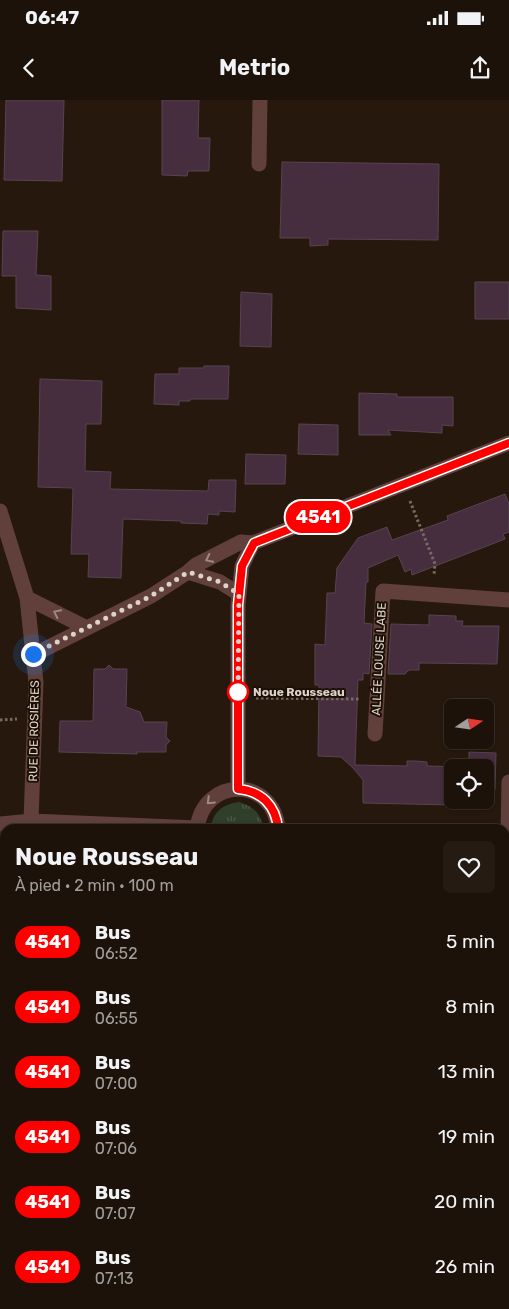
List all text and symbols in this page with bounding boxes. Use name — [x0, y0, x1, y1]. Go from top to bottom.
text: 06:47 — [25, 6, 79, 29]
icon: back — [15, 54, 43, 82]
text: Metrio — [219, 54, 290, 81]
icon: share — [466, 54, 494, 82]
line badge: 4541 — [283, 501, 353, 533]
text: 4541 — [296, 506, 340, 528]
one-way arrow — [205, 552, 214, 562]
street label: ALLÉE LOUISE LABE — [369, 602, 389, 716]
one-way arrow — [53, 609, 62, 619]
your location — [21, 642, 46, 667]
street label: RUE DE ROSIÈRES — [26, 680, 42, 782]
marker: Noue Rousseau — [227, 681, 249, 703]
place label: Noue Rousseau — [253, 685, 345, 699]
north arrow — [444, 699, 494, 749]
map controls — [444, 699, 494, 809]
button: locate — [444, 759, 494, 809]
one-way arrow — [207, 795, 216, 804]
button: heart — [443, 841, 495, 893]
text: Noue Rousseau — [15, 843, 199, 871]
text: À pied · 2 min · 100 m — [15, 876, 174, 895]
text: Bus — [95, 921, 131, 944]
text: 5 min — [446, 930, 495, 953]
text: 4541 — [25, 931, 70, 953]
text: 06:52 — [95, 944, 138, 963]
text: Bus — [95, 986, 131, 1009]
text: 8 min — [445, 995, 495, 1018]
text: 4541 — [25, 996, 70, 1018]
text: 06:55 — [95, 1009, 138, 1028]
text: Bus — [95, 1051, 131, 1074]
text: 13 min — [438, 1060, 495, 1083]
text: 4541 — [25, 1061, 70, 1083]
text: 07:00 — [95, 1074, 138, 1093]
text: Bus — [95, 1116, 131, 1139]
text: 19 min — [438, 1125, 495, 1148]
text: 4541 — [25, 1126, 70, 1148]
text: 07:06 — [95, 1139, 137, 1158]
text: Bus — [95, 1181, 131, 1204]
text: 20 min — [434, 1190, 495, 1213]
text: 4541 — [25, 1191, 70, 1213]
text: 07:07 — [95, 1204, 136, 1223]
text: Bus — [95, 1246, 131, 1269]
text: 26 min — [435, 1255, 495, 1278]
text: 4541 — [25, 1256, 70, 1278]
text: 07:13 — [95, 1269, 134, 1288]

